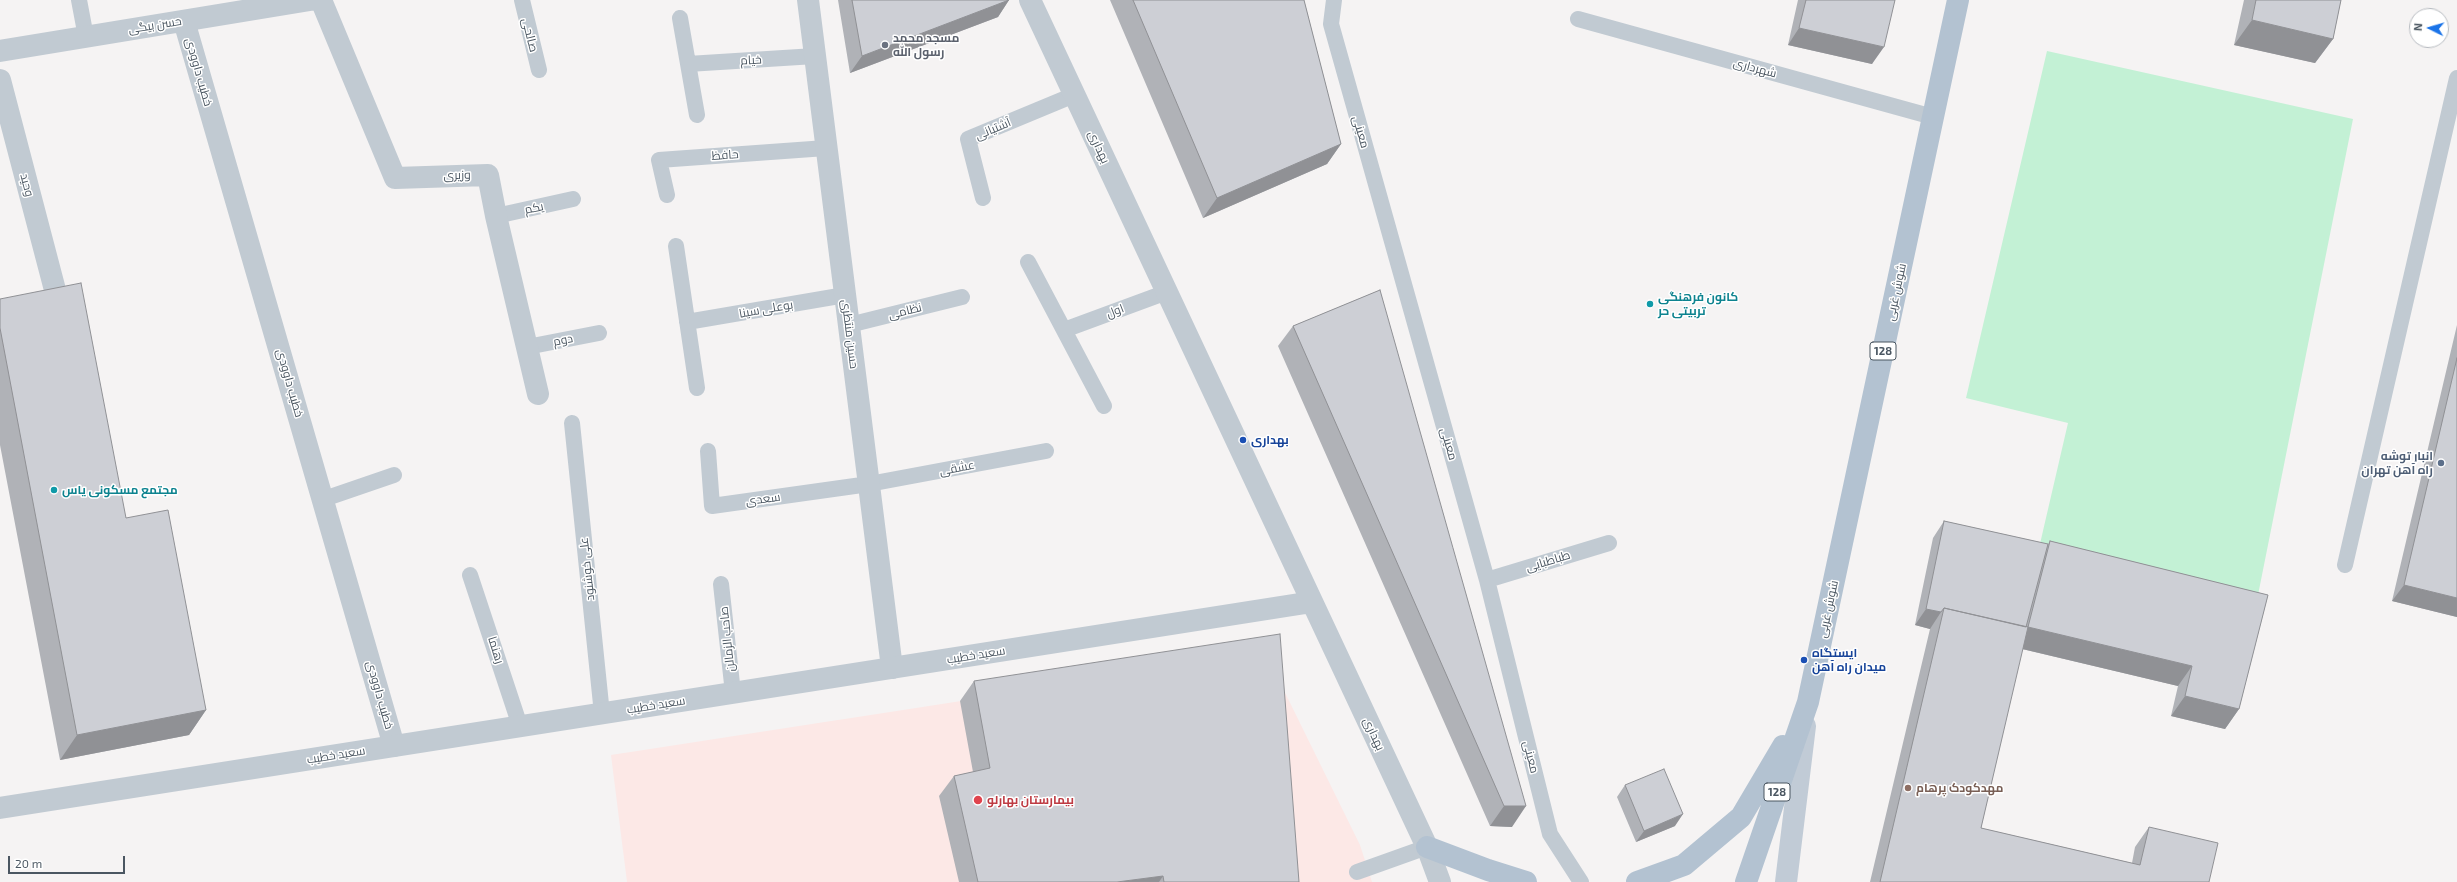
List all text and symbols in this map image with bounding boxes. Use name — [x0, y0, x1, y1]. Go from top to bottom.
north arrow — [2409, 8, 2449, 48]
street label: حسن بیگی — [127, 14, 183, 36]
street label: صالحی — [519, 17, 541, 53]
text: N — [2411, 22, 2424, 32]
place label: مسجد محمد رسول الله — [893, 31, 959, 59]
street label: خطیب داوودی — [182, 36, 216, 108]
marker: مسجد محمد رسول الله — [880, 40, 890, 50]
street label: خیام — [740, 52, 762, 68]
street label: شهرداری — [1732, 55, 1778, 81]
street label: معینی — [1350, 114, 1372, 150]
street label: آشتیانی — [973, 115, 1013, 143]
street label: بهداری — [1085, 128, 1113, 166]
street label: حافظ — [711, 147, 739, 163]
street label: وزیری — [443, 168, 471, 182]
street label: وحید — [17, 172, 37, 198]
street label: یکم — [523, 199, 545, 217]
street label: شوش غربی — [1883, 262, 1909, 322]
place label: کانون فرهنگی تربیتی حر — [1658, 290, 1738, 318]
street label: بوعلی سینا — [738, 297, 794, 321]
street label: حسین منتظری — [839, 299, 861, 369]
marker: کانون فرهنگی تربیتی حر — [1645, 299, 1655, 309]
street label: نظامی — [887, 300, 923, 322]
street label: اول — [1104, 301, 1126, 321]
street label: دوم — [552, 331, 574, 349]
road number: 128 — [1870, 342, 1896, 360]
street label: خطیب داوودی — [273, 347, 307, 419]
street label: معینی — [1438, 426, 1460, 462]
place label: بهداری — [1251, 433, 1289, 447]
marker: بهداری — [1238, 435, 1248, 445]
place label: انبار توشه راه آهن تهران — [2361, 449, 2433, 477]
street label: عشقی — [938, 458, 976, 478]
marker: انبار توشه راه آهن تهران — [2436, 458, 2446, 468]
place label: مجتمع مسکونی یاس — [62, 483, 178, 497]
marker: مجتمع مسکونی یاس — [49, 485, 59, 495]
street label: سعدی — [745, 489, 781, 509]
street label: علی خوشنود — [577, 536, 597, 602]
street label: طباطبایی — [1524, 547, 1572, 575]
street label: شوش غربی — [1815, 579, 1841, 639]
street label: صاحب الزمالن — [716, 606, 738, 672]
street label: رهنما — [485, 635, 507, 665]
street label: سعید خطیب — [946, 643, 1006, 667]
place label: ایستگاه میدان راه آهن — [1812, 646, 1886, 674]
marker: ایستگاه میدان راه آهن — [1799, 655, 1809, 665]
street label: خطیب داوودی — [363, 659, 397, 731]
street label: سعید خطیب — [626, 693, 686, 717]
street label: بهداری — [1360, 715, 1388, 753]
street label: معینی — [1520, 739, 1542, 775]
street label: سعید خطیب — [306, 743, 366, 767]
place label: مهدکودک پرهام — [1916, 781, 2003, 795]
road number: 128 — [1764, 783, 1790, 801]
marker: مهدکودک پرهام — [1903, 783, 1913, 793]
place label: بیمارستان بهارلو — [987, 793, 1074, 807]
marker: بیمارستان بهارلو — [972, 794, 984, 806]
scale bar — [10, 848, 127, 874]
text: 20 m — [15, 856, 42, 870]

